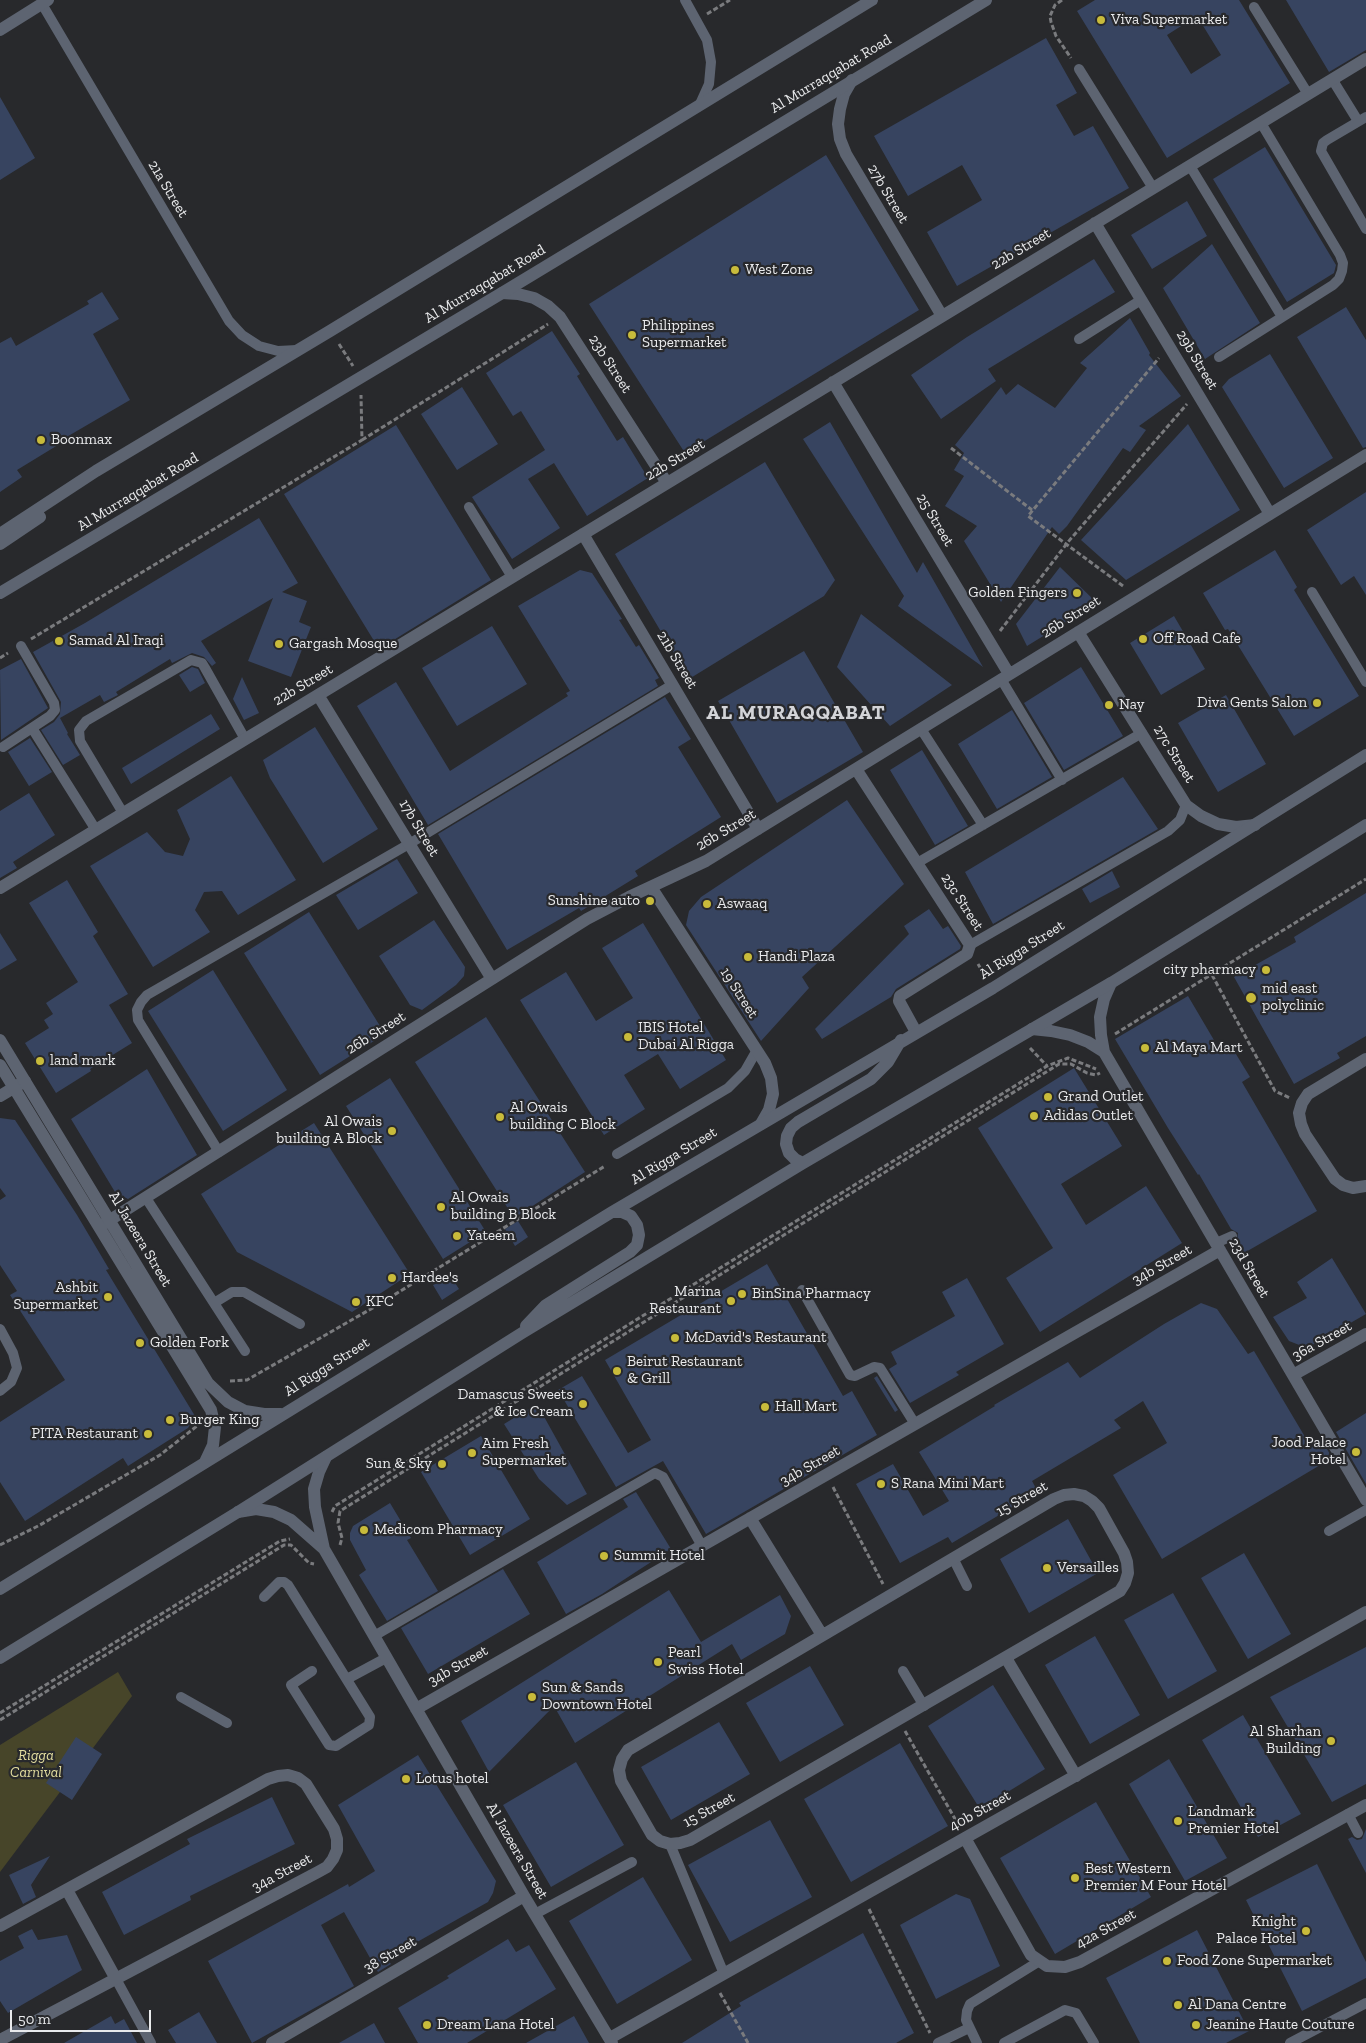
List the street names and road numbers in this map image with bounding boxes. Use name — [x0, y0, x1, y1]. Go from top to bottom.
street label: Al Murraqqabat Road — [767, 31, 895, 117]
street label: 21a Street — [144, 157, 192, 221]
street label: 27b Street — [863, 161, 913, 227]
street label: 22b Street — [988, 224, 1054, 274]
street label: Al Murraqqabat Road — [421, 241, 549, 327]
street label: 29b Street — [1172, 327, 1222, 393]
street label: 23b Street — [584, 331, 636, 397]
street label: 22b Street — [642, 435, 708, 485]
street label: Al Murraqqabat Road — [74, 449, 202, 535]
street label: 25 Street — [912, 490, 958, 550]
street label: 26b Street — [1038, 592, 1104, 642]
street label: 21b Street — [653, 628, 701, 692]
street label: 22b Street — [270, 660, 336, 710]
street label: 27c Street — [1149, 722, 1199, 786]
street label: 17b Street — [395, 796, 443, 860]
street label: 26b Street — [693, 805, 759, 855]
street label: 23c Street — [937, 870, 987, 934]
street label: Al Rigga Street — [976, 917, 1068, 983]
street label: 19 Street — [716, 964, 762, 1022]
street label: 26b Street — [343, 1008, 409, 1058]
street label: Al Rigga Street — [628, 1123, 720, 1189]
street label: Al Jazeera Street — [104, 1188, 176, 1290]
street label: 23d Street — [1225, 1235, 1273, 1301]
street label: 34b Street — [1129, 1241, 1195, 1289]
street label: 36a Street — [1289, 1317, 1355, 1365]
street label: Al Rigga Street — [281, 1334, 373, 1400]
street label: 34b Street — [777, 1442, 843, 1490]
street label: 15 Street — [993, 1477, 1051, 1521]
street label: 34b Street — [425, 1642, 491, 1690]
street label: 40b Street — [946, 1787, 1014, 1835]
street label: 15 Street — [680, 1788, 738, 1832]
street label: Al Jazeera Street — [482, 1800, 552, 1902]
street label: 34a Street — [249, 1850, 315, 1896]
street label: 42a Street — [1073, 1905, 1139, 1953]
street label: 38 Street — [360, 1933, 420, 1977]

